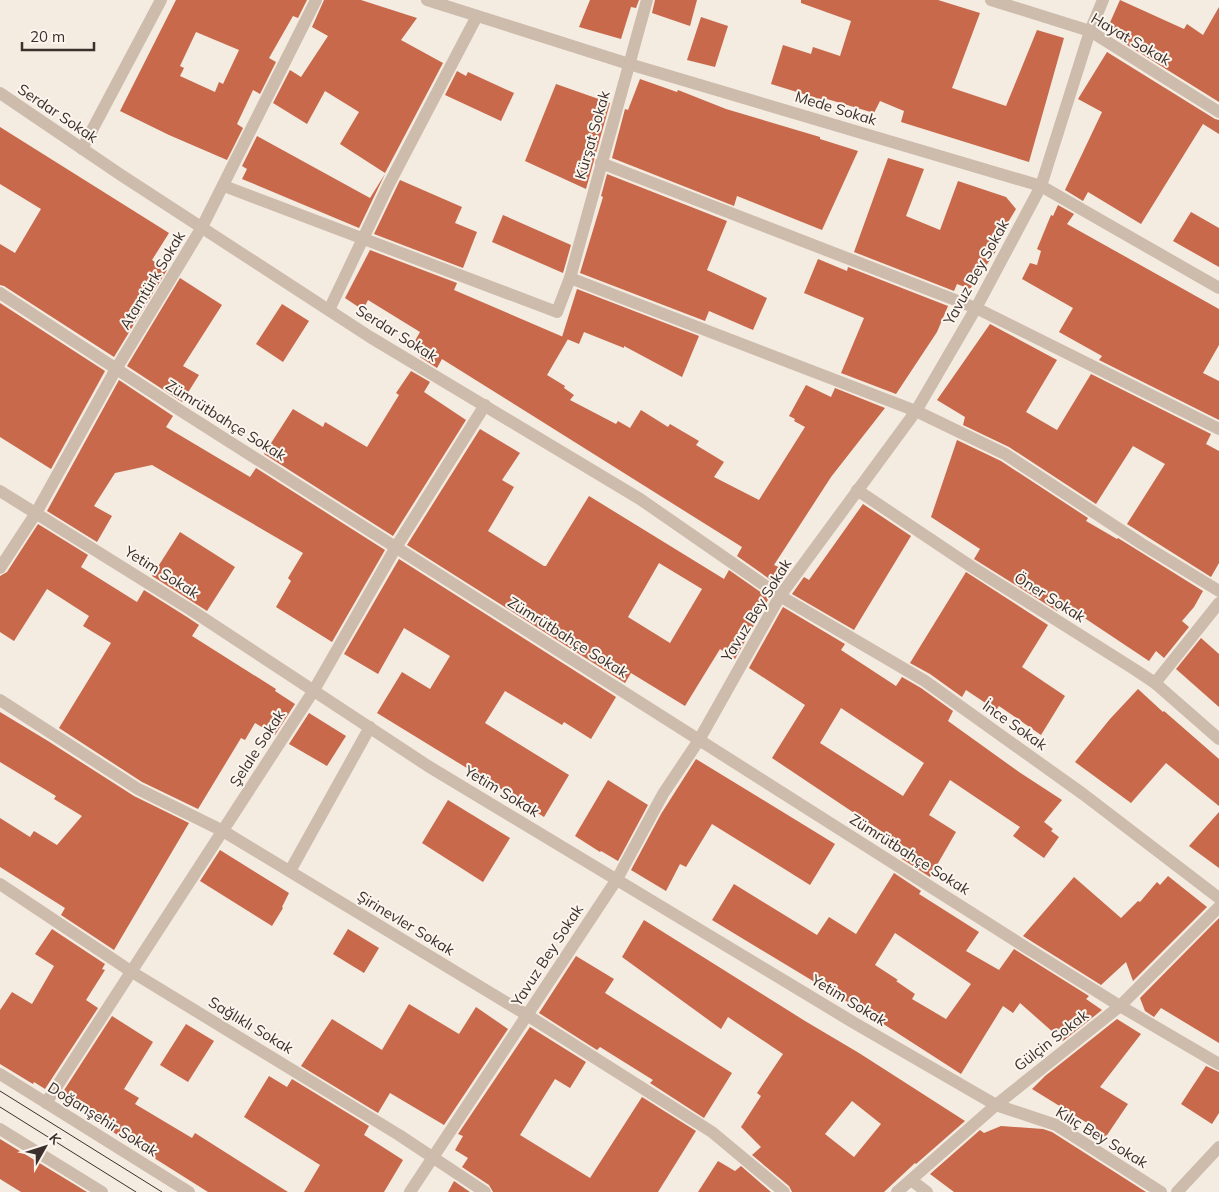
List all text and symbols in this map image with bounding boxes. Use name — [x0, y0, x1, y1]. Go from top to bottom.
street label: Hayat Sokak — [1088, 9, 1174, 70]
scale bar — [22, 20, 95, 52]
text: 20 m — [30, 27, 65, 46]
street label: Serdar Sokak — [14, 79, 102, 147]
street label: Mede Sokak — [793, 87, 879, 130]
street label: Kürşat Sokak — [570, 88, 614, 181]
street label: Yavuz Bey Sokak — [939, 216, 1013, 329]
street label: Atamtürk Sokak — [115, 227, 189, 333]
street label: Serdar Sokak — [353, 300, 441, 366]
street label: Zümrütbahçe Sokak — [162, 375, 290, 465]
street label: Yetim Sokak — [120, 541, 203, 603]
street label: Yavuz Bey Sokak — [716, 555, 795, 666]
street label: Öner Sokak — [1011, 568, 1089, 626]
street label: Zümrütbahçe Sokak — [504, 592, 632, 682]
street label: İnce Sokak — [979, 696, 1051, 754]
street label: Şelale Sokak — [225, 706, 289, 790]
street label: Yetim Sokak — [460, 761, 543, 821]
street label: Zümrütbahçe Sokak — [846, 809, 974, 899]
street label: Şirinevler Sokak — [354, 886, 458, 960]
street label: Yavuz Bey Sokak — [506, 900, 587, 1010]
street label: Yetim Sokak — [807, 970, 890, 1030]
street label: Sağlıklı Sokak — [205, 992, 297, 1058]
street label: Gülçin Sokak — [1010, 1005, 1092, 1075]
street label: Doğanşehir Sokak — [44, 1078, 162, 1161]
street label: Kılıç Bey Sokak — [1053, 1102, 1152, 1172]
north arrow — [20, 1122, 70, 1172]
text: K — [45, 1130, 65, 1149]

